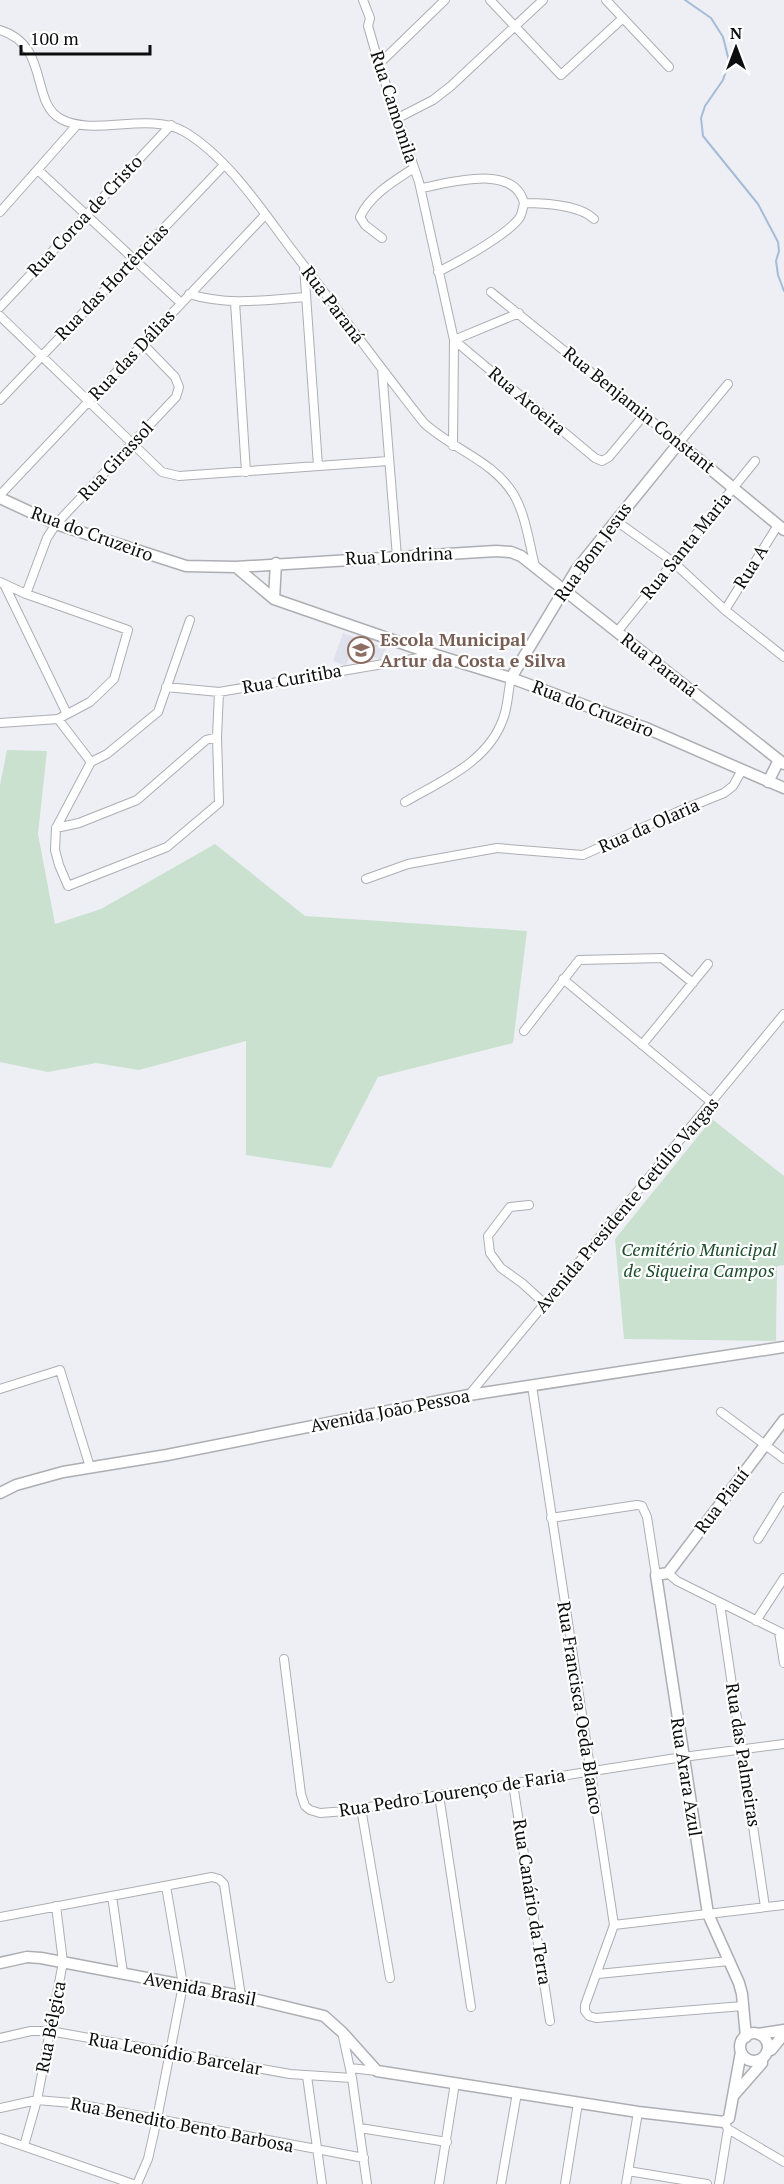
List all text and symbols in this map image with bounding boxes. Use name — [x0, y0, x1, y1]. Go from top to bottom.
scale bar — [21, 18, 150, 56]
north arrow — [706, 18, 766, 78]
text: N — [730, 22, 742, 44]
text: 100 m — [30, 26, 79, 50]
street label: Rua Camomila — [365, 47, 424, 166]
street label: Rua Coroa de Cristo — [21, 149, 147, 281]
street label: Rua das Hortências — [49, 218, 173, 345]
street label: Rua Paraná — [297, 261, 371, 348]
street label: Rua das Dálias — [83, 304, 180, 405]
street label: Rua Benjamin Constant — [559, 340, 721, 478]
street label: Rua Aroeira — [484, 361, 572, 440]
street label: Rua Girassol — [72, 416, 158, 505]
street label: Rua Santa Maria — [635, 487, 736, 604]
street label: Rua Bom Jesus — [548, 497, 636, 606]
street label: Rua do Cruzeiro — [28, 500, 157, 566]
street label: Rua A — [727, 539, 773, 593]
street label: Rua Londrina — [344, 540, 453, 570]
place label: Escola Municipal Artur da Costa e Silva — [380, 627, 566, 672]
street label: Rua Paraná — [616, 627, 703, 702]
school or university icon: Escola Municipal Artur da Costa e Silva — [346, 635, 376, 665]
street label: Rua Curitiba — [240, 657, 343, 699]
street label: Rua do Cruzeiro — [529, 674, 658, 742]
street label: Rua da Olaria — [594, 792, 703, 858]
street label: Avenida Presidente Getúlio Vargas — [529, 1092, 724, 1317]
park label: Cemitério Municipal de Siqueira Campos — [621, 1237, 777, 1282]
street label: Avenida João Pessoa — [308, 1383, 472, 1437]
street label: Rua Piauí — [689, 1462, 754, 1538]
street label: Rua Francisca Oeda Blanco — [552, 1600, 610, 1816]
street label: Rua das Palmeiras — [721, 1681, 767, 1829]
street label: Rua Arara Azul — [666, 1716, 708, 1838]
street label: Rua Pedro Lourenço de Faria — [337, 1762, 567, 1822]
street label: Rua Canário da Terra — [508, 1817, 558, 1987]
street label: Avenida Brasil — [142, 1965, 258, 2011]
street label: Rua Bélgica — [29, 1979, 71, 2075]
street label: Rua Leonídio Barcelar — [87, 2026, 264, 2080]
street label: Rua Benedito Bento Barbosa — [68, 2091, 296, 2157]

